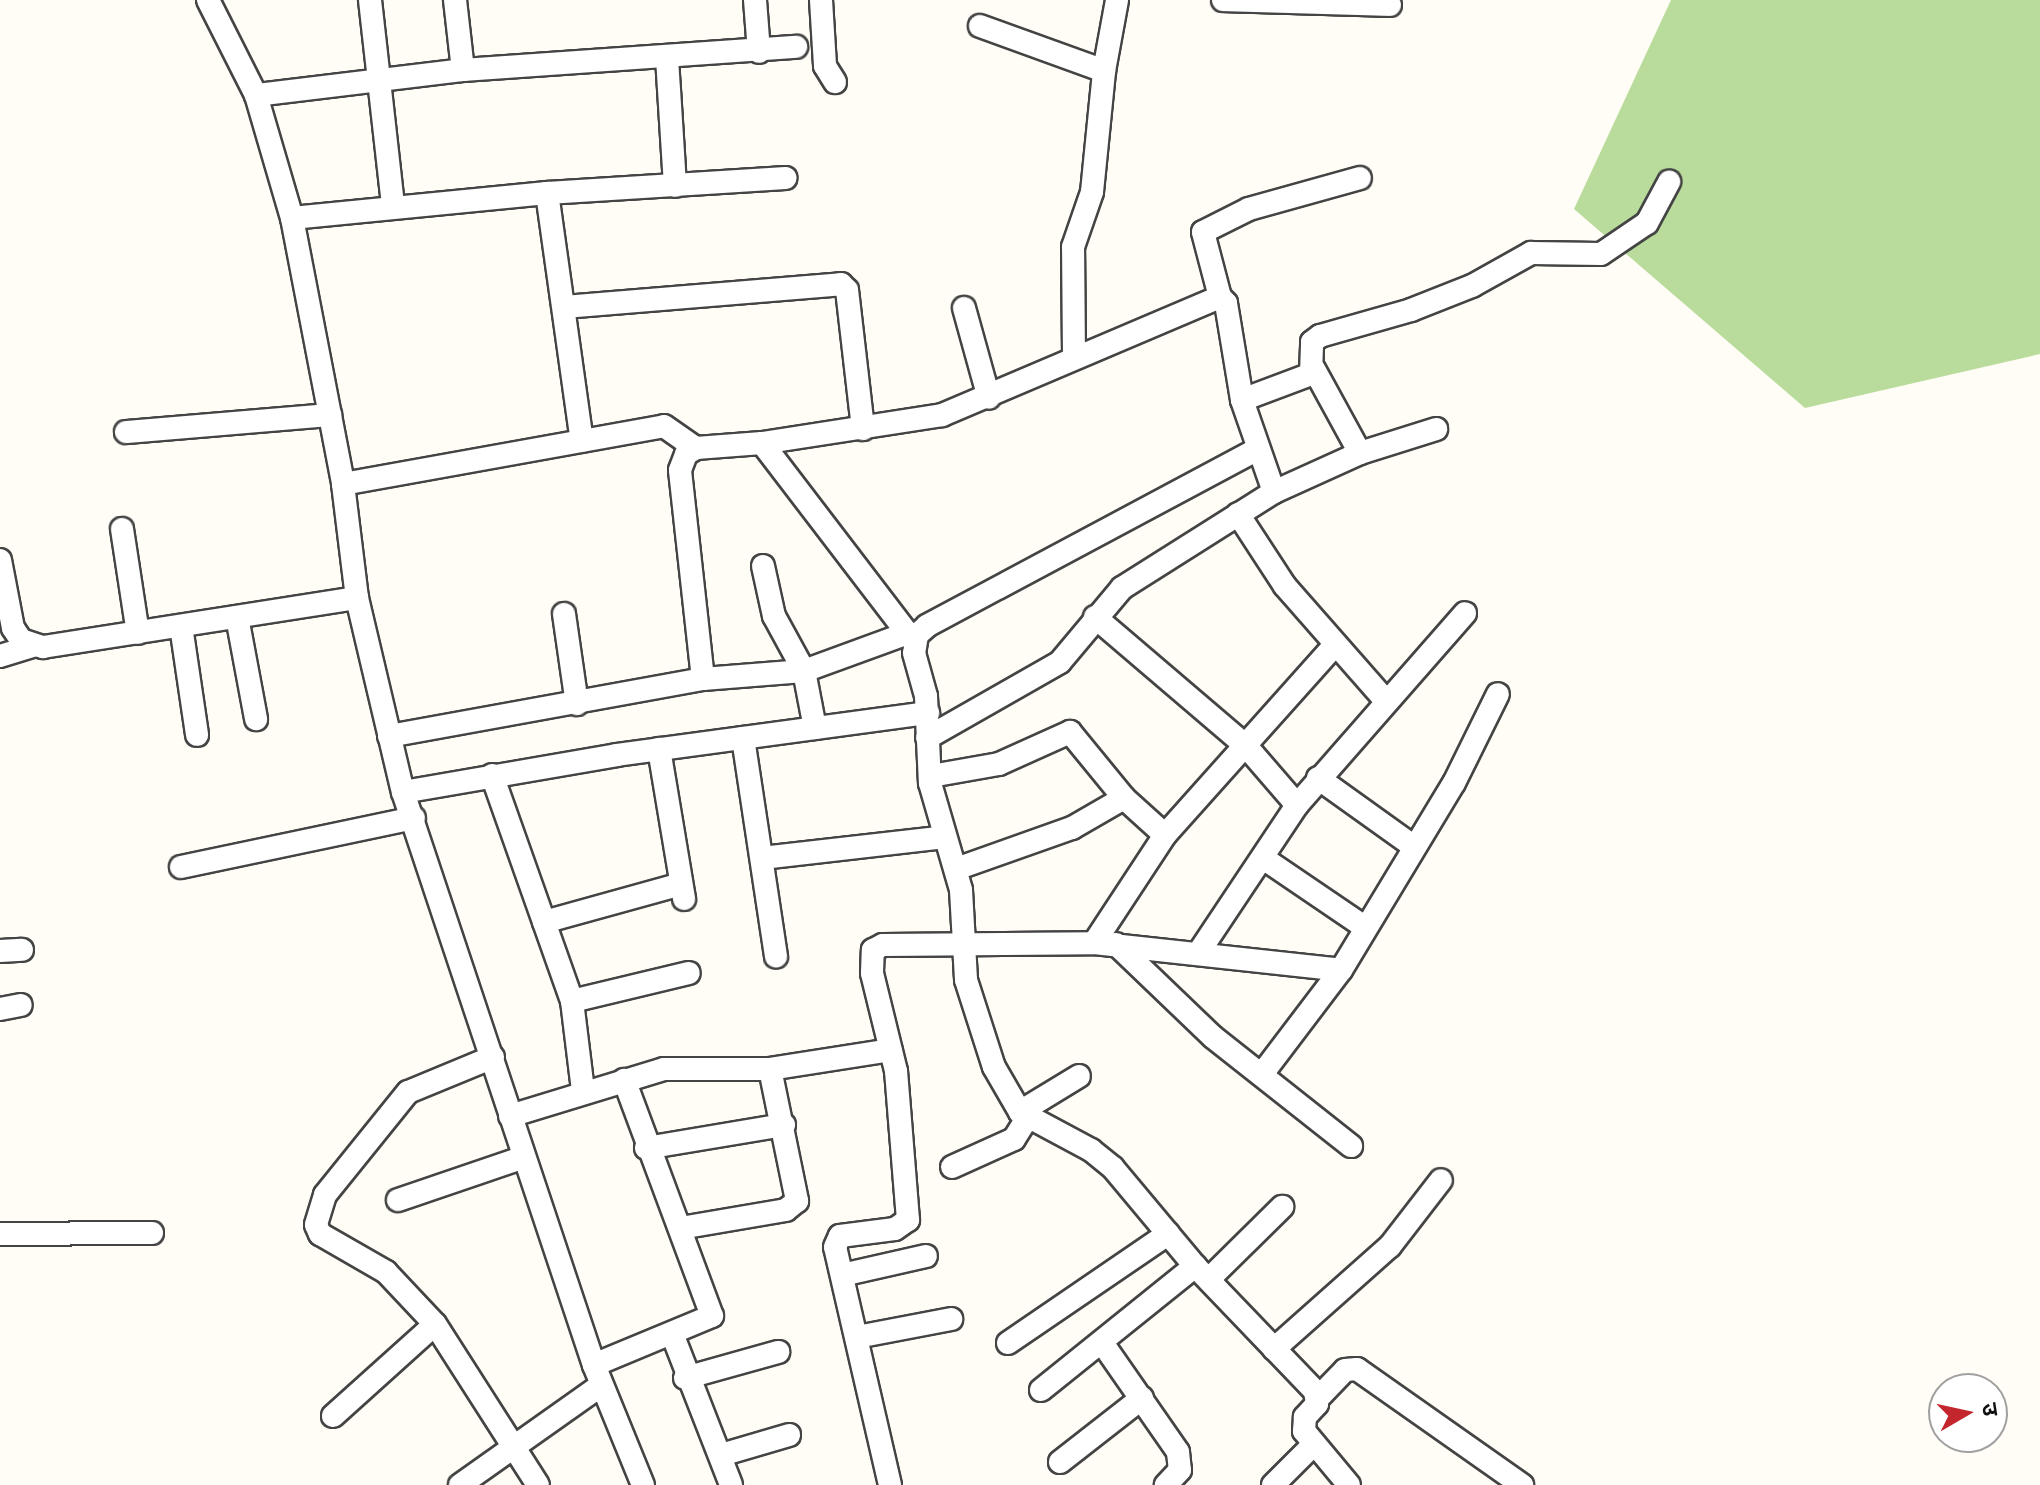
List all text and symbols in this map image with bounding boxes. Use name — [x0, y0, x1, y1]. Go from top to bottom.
north arrow — [1928, 1373, 2008, 1453]
text: उ — [1976, 1401, 2005, 1418]

